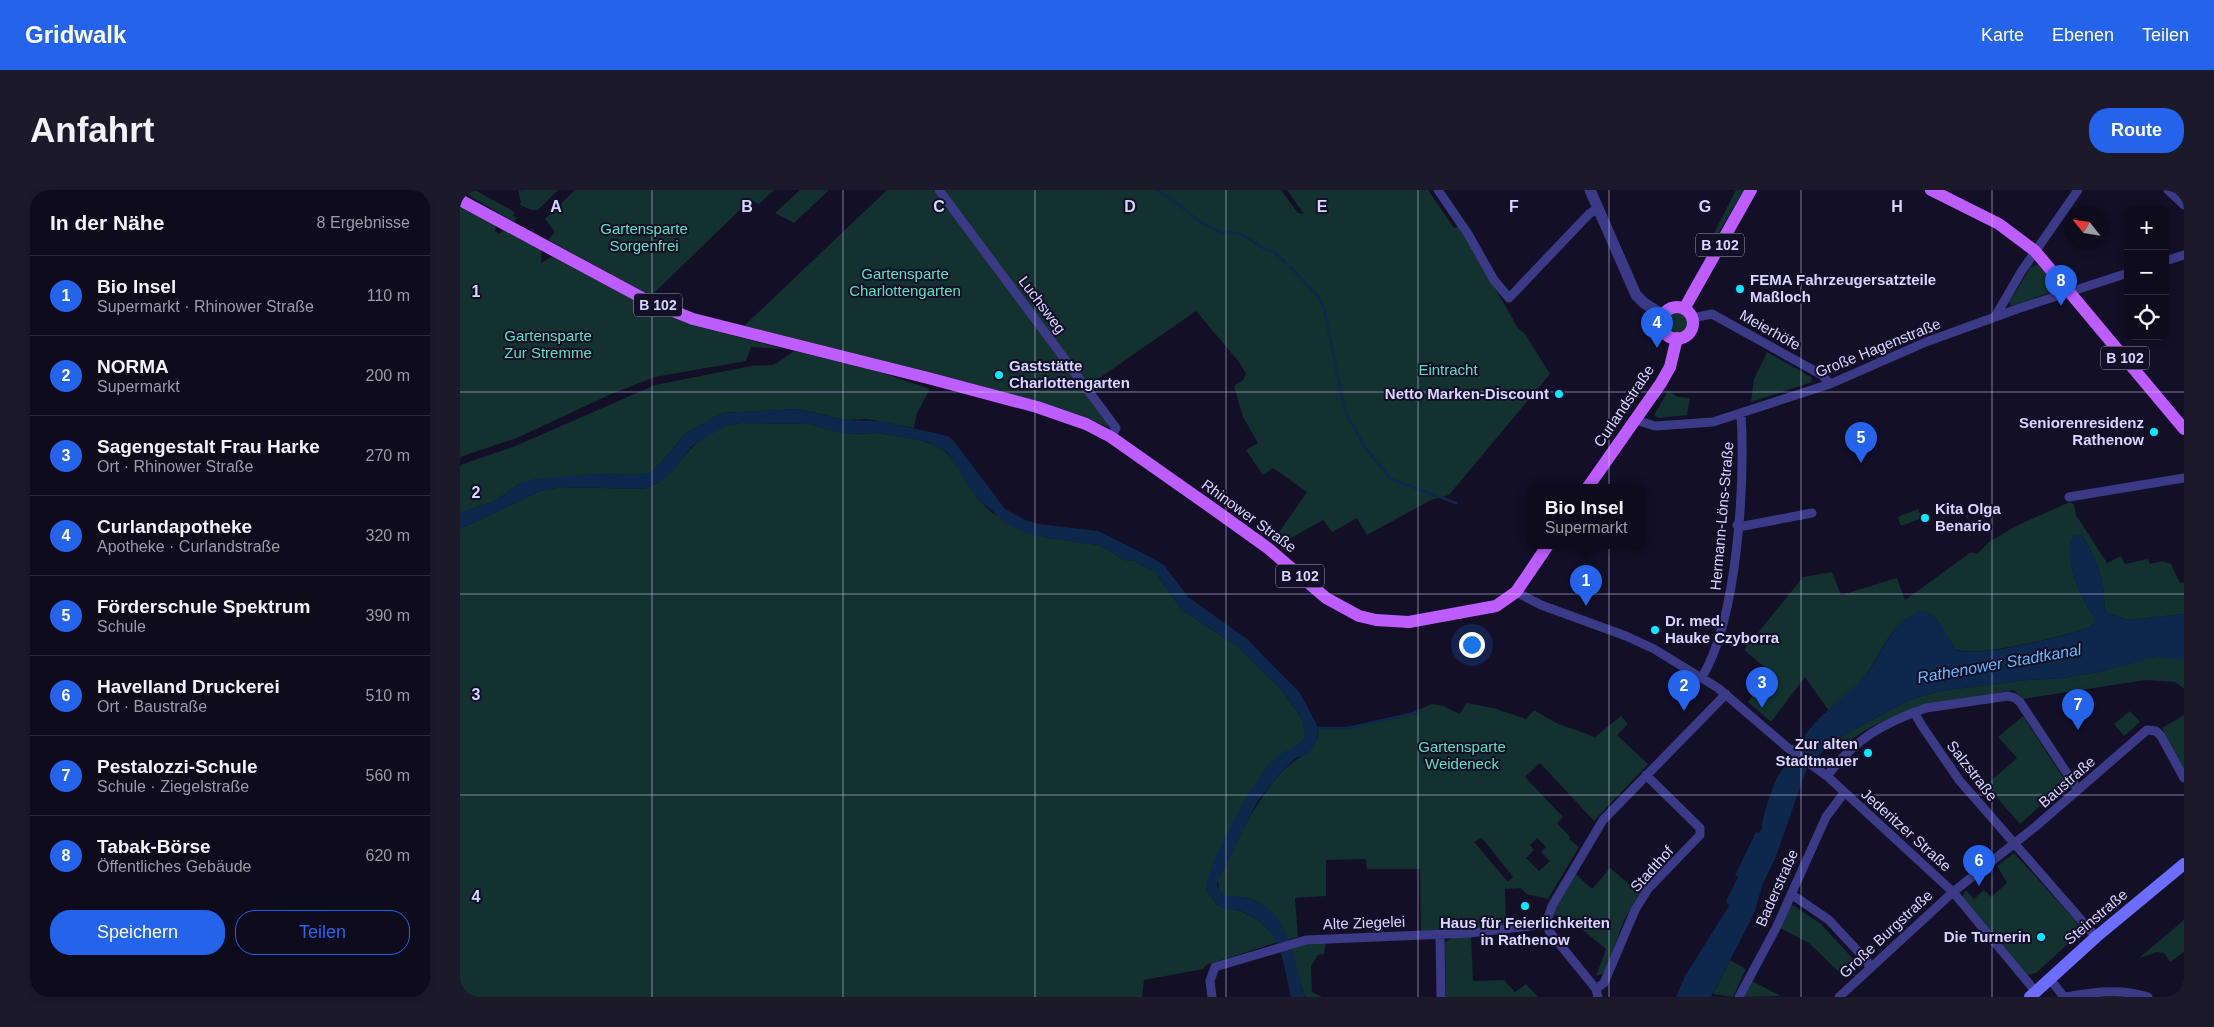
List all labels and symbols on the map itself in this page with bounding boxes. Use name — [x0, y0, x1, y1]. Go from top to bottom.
text: A — [550, 198, 562, 215]
text: B — [741, 198, 753, 215]
text: C — [933, 198, 945, 215]
text: D — [1124, 198, 1136, 215]
text: E — [1317, 198, 1328, 215]
text: F — [1509, 198, 1519, 215]
text: G — [1699, 198, 1711, 215]
text: H — [1891, 198, 1903, 215]
north arrow — [2064, 205, 2109, 250]
park label: Gartensparte Sorgenfrei — [600, 220, 688, 254]
road number: B 102 — [1696, 234, 1744, 256]
park label: Gartensparte Charlottengarten — [849, 265, 961, 299]
pin: 8 — [2045, 265, 2077, 306]
place label: FEMA Fahrzeugersatzteile Maßloch — [1750, 271, 1936, 305]
street label: Luchsweg — [1015, 273, 1070, 337]
text: 1 — [472, 283, 481, 300]
marker: FEMA Fahrzeugersatzteile Maßloch — [1734, 283, 1746, 295]
road number: B 102 — [634, 294, 682, 316]
street label: Meierhöfe — [1737, 306, 1804, 353]
pin: 4 — [1641, 307, 1673, 348]
street label: Große Hagenstraße — [1813, 315, 1943, 380]
park label: Gartensparte Zur Stremme — [504, 327, 592, 361]
road number: B 102 — [2101, 346, 2149, 370]
place label: Gaststätte Charlottengarten — [1009, 357, 1130, 391]
park label: Eintracht — [1418, 361, 1478, 378]
street label: Curlandstraße — [1590, 362, 1657, 450]
marker: Gaststätte Charlottengarten — [993, 369, 1005, 381]
place label: Netto Marken-Discount — [1385, 385, 1549, 402]
marker: Netto Marken-Discount — [1553, 388, 1565, 400]
place label: Seniorenresidenz Rathenow — [2019, 414, 2144, 448]
pin: 5 — [1845, 422, 1877, 463]
marker: Seniorenresidenz Rathenow — [2148, 426, 2160, 438]
street label: Hermann-Löns-Straße — [1707, 441, 1736, 591]
street label: Rhinower Straße — [1199, 476, 1300, 556]
text: 2 — [472, 484, 481, 501]
place label: Kita Olga Benario — [1935, 500, 2002, 534]
marker: Kita Olga Benario — [1919, 512, 1931, 524]
road number: B 102 — [1276, 564, 1324, 588]
pin: 1 — [1570, 565, 1602, 606]
place label: Dr. med. Hauke Czyborra — [1665, 612, 1780, 646]
marker: Dr. med. Hauke Czyborra — [1649, 624, 1661, 636]
your location — [1459, 632, 1485, 658]
water label: Rathenower Stadtkanal — [1916, 641, 2083, 686]
pin: 3 — [1746, 667, 1778, 708]
pin: 2 — [1668, 670, 1700, 711]
text: 3 — [472, 686, 481, 703]
pin: 7 — [2062, 689, 2094, 730]
place label: Zur alten Stadtmauer — [1775, 735, 1858, 769]
street label: Salzstraße — [1944, 737, 2001, 804]
park label: Gartensparte Weideneck — [1418, 738, 1506, 772]
marker: Zur alten Stadtmauer — [1862, 747, 1874, 759]
street label: Baustraße — [2035, 753, 2098, 811]
street label: Jederitzer Straße — [1858, 785, 1955, 874]
street label: Stadthof — [1627, 842, 1677, 895]
pin: 6 — [1963, 845, 1995, 886]
street label: Baderstraße — [1752, 847, 1801, 929]
street label: Steinstraße — [2061, 885, 2131, 948]
street label: Große Burgstraße — [1836, 886, 1936, 981]
text: 4 — [472, 888, 481, 905]
marker: Haus für Feierlichkeiten in Rathenow — [1519, 900, 1531, 912]
street label: Alte Ziegelei — [1322, 913, 1406, 932]
place label: Haus für Feierlichkeiten in Rathenow — [1440, 914, 1610, 948]
place label: Die Turnerin — [1944, 928, 2031, 945]
marker: Die Turnerin — [2035, 931, 2047, 943]

